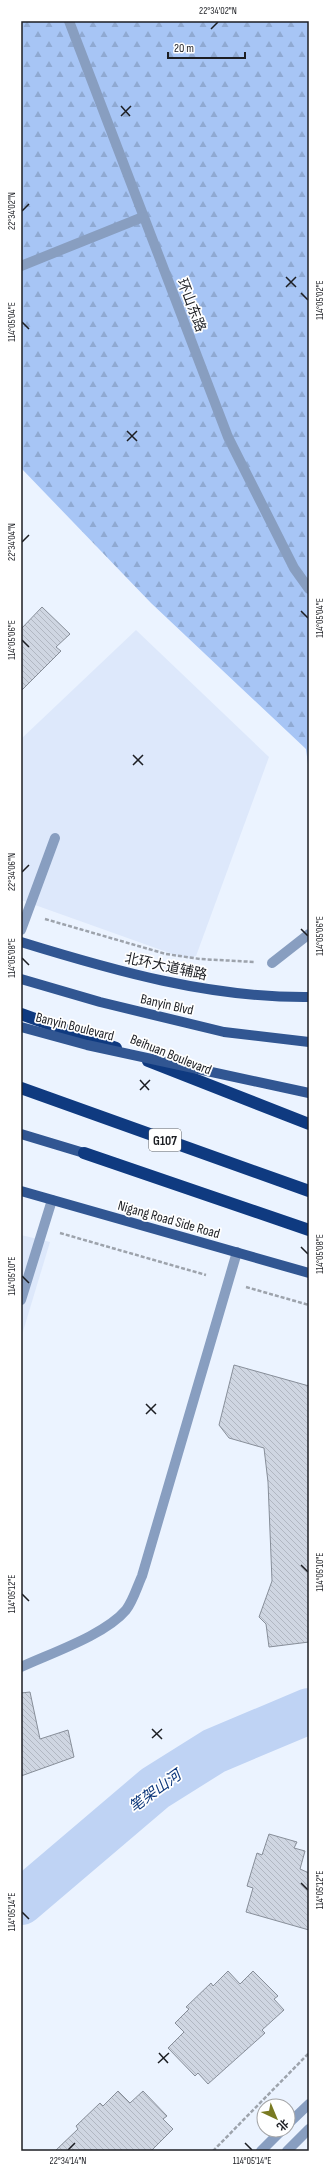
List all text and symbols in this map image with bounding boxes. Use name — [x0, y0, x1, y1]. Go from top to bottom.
text: 22°34'02"N — [199, 5, 237, 17]
scale bar — [168, 34, 245, 60]
text: 20 m — [174, 41, 194, 56]
text: 22°34'02"N — [6, 192, 18, 230]
street label: 环山东路 — [174, 276, 210, 334]
text: 114°05'02"E — [314, 280, 326, 320]
text: 114°05'04"E — [6, 302, 18, 342]
text: 22°34'04"N — [6, 523, 18, 561]
text: 114°05'04"E — [314, 598, 326, 638]
text: 114°05'06"E — [6, 620, 18, 660]
text: 22°34'06"N — [6, 853, 18, 891]
text: 114°05'06"E — [314, 916, 326, 956]
text: 114°05'08"E — [6, 938, 18, 978]
street label: 北环大道辅路 — [123, 949, 209, 984]
street label: Banyin Blvd — [139, 990, 195, 1019]
street label: Banyin Boulevard — [34, 1009, 116, 1044]
street label: Beihuan Boulevard — [128, 1030, 214, 1079]
road number: G107 — [149, 1129, 181, 1151]
street label: Nigang Road Side Road — [116, 1197, 222, 1242]
text: 114°05'08"E — [314, 1234, 326, 1274]
text: 114°05'10"E — [6, 1257, 18, 1295]
text: 114°05'10"E — [314, 1553, 326, 1591]
text: 114°05'12"E — [6, 1575, 18, 1613]
water label: 笔架山河 — [125, 1764, 188, 1817]
text: 114°05'12"E — [314, 1871, 326, 1909]
text: 114°05'14"E — [6, 1893, 18, 1931]
north arrow — [256, 2098, 296, 2138]
text: 北 — [274, 2116, 291, 2133]
text: 22°34'14"N — [50, 2155, 86, 2167]
text: 114°05'14"E — [233, 2155, 271, 2167]

